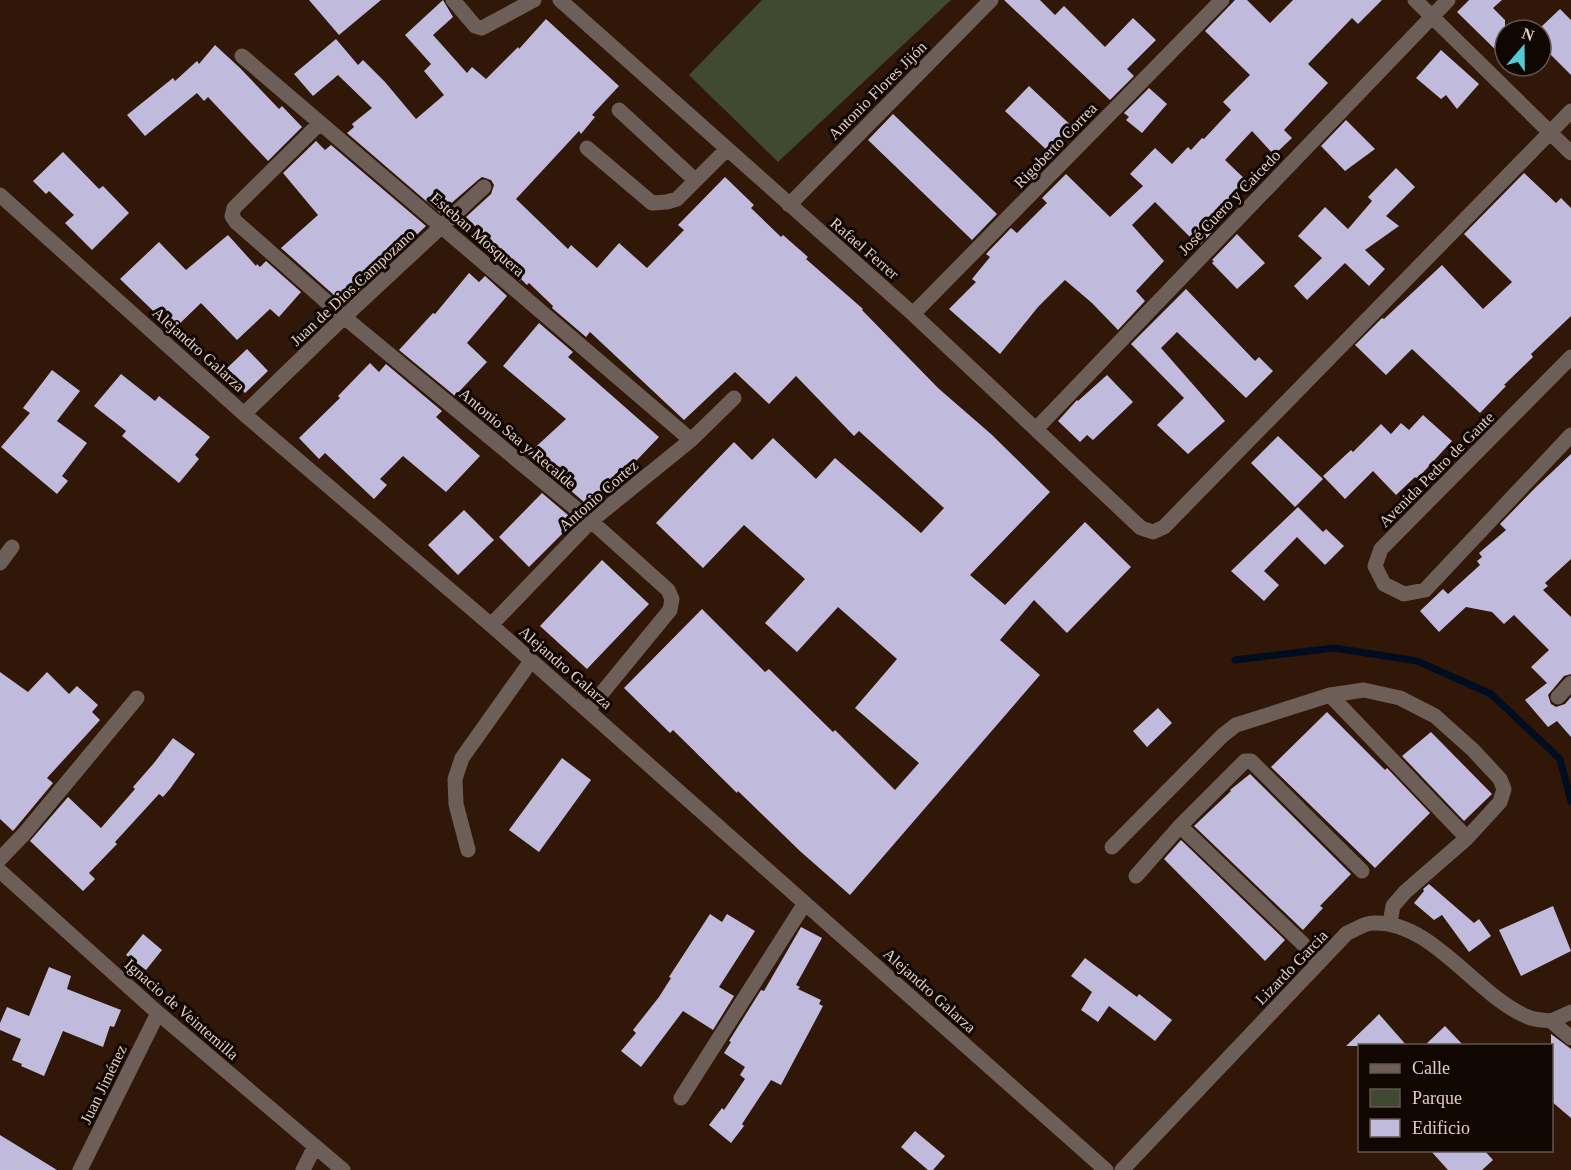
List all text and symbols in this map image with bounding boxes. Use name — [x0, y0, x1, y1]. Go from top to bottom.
north arrow — [1493, 18, 1553, 78]
text: N — [1520, 24, 1537, 44]
street label: Antonio Flores Jijón — [825, 38, 931, 144]
street label: Rigoberto Correa — [1011, 99, 1101, 192]
street label: José Cuero y Caicedo — [1175, 146, 1284, 259]
street label: Esteban Mosquera — [427, 189, 528, 280]
street label: Rafael Ferrer — [827, 214, 903, 283]
street label: Juan de Dios Campozano — [287, 226, 418, 350]
street label: Alejandro Galarza — [149, 304, 248, 396]
street label: Antonio Saa y Recalde — [455, 385, 579, 493]
street label: Avenida Pedro de Gante — [1375, 408, 1497, 530]
street label: Antonio Cortez — [555, 456, 641, 534]
street label: Alejandro Galarza — [515, 622, 616, 713]
street label: Lizardo Garcia — [1252, 927, 1331, 1008]
street label: Alejandro Galarza — [880, 945, 979, 1037]
street label: Ignacio de Veintemilla — [121, 956, 242, 1064]
street label: Juan Jiménez — [77, 1042, 130, 1126]
legend — [1358, 1044, 1553, 1152]
text: Calle — [1412, 1058, 1450, 1078]
text: Parque — [1412, 1088, 1462, 1108]
text: Edificio — [1412, 1118, 1470, 1138]

